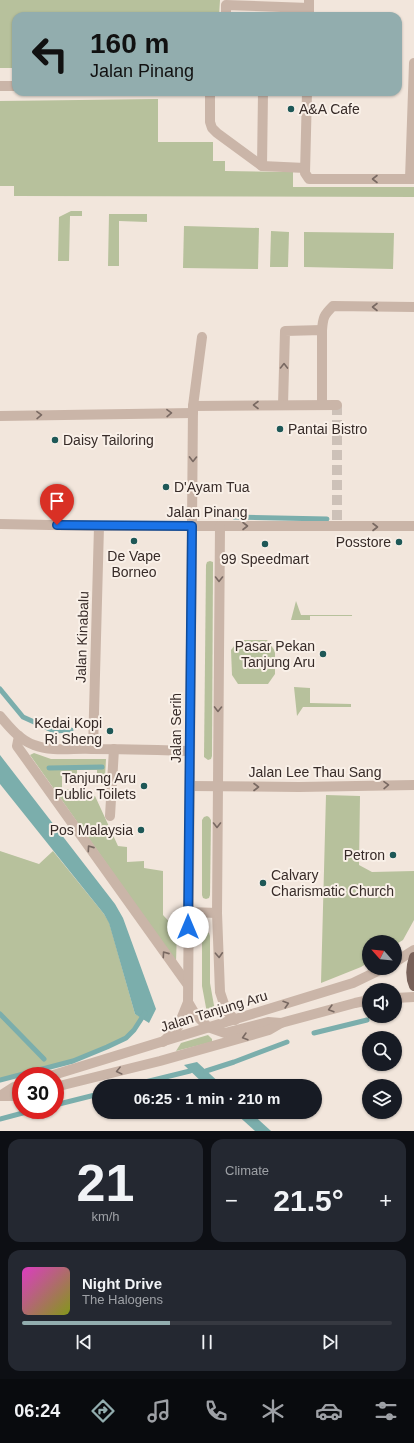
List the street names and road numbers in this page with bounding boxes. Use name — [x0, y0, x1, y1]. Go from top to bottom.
street label: Jalan Pinang — [167, 504, 247, 520]
street label: Jalan Kinabalu — [72, 591, 92, 683]
street label: Jalan Serih — [168, 693, 184, 763]
street label: Jalan Lee Thau Sang — [249, 764, 381, 780]
street label: Jalan Tanjung Aru — [159, 987, 269, 1035]

